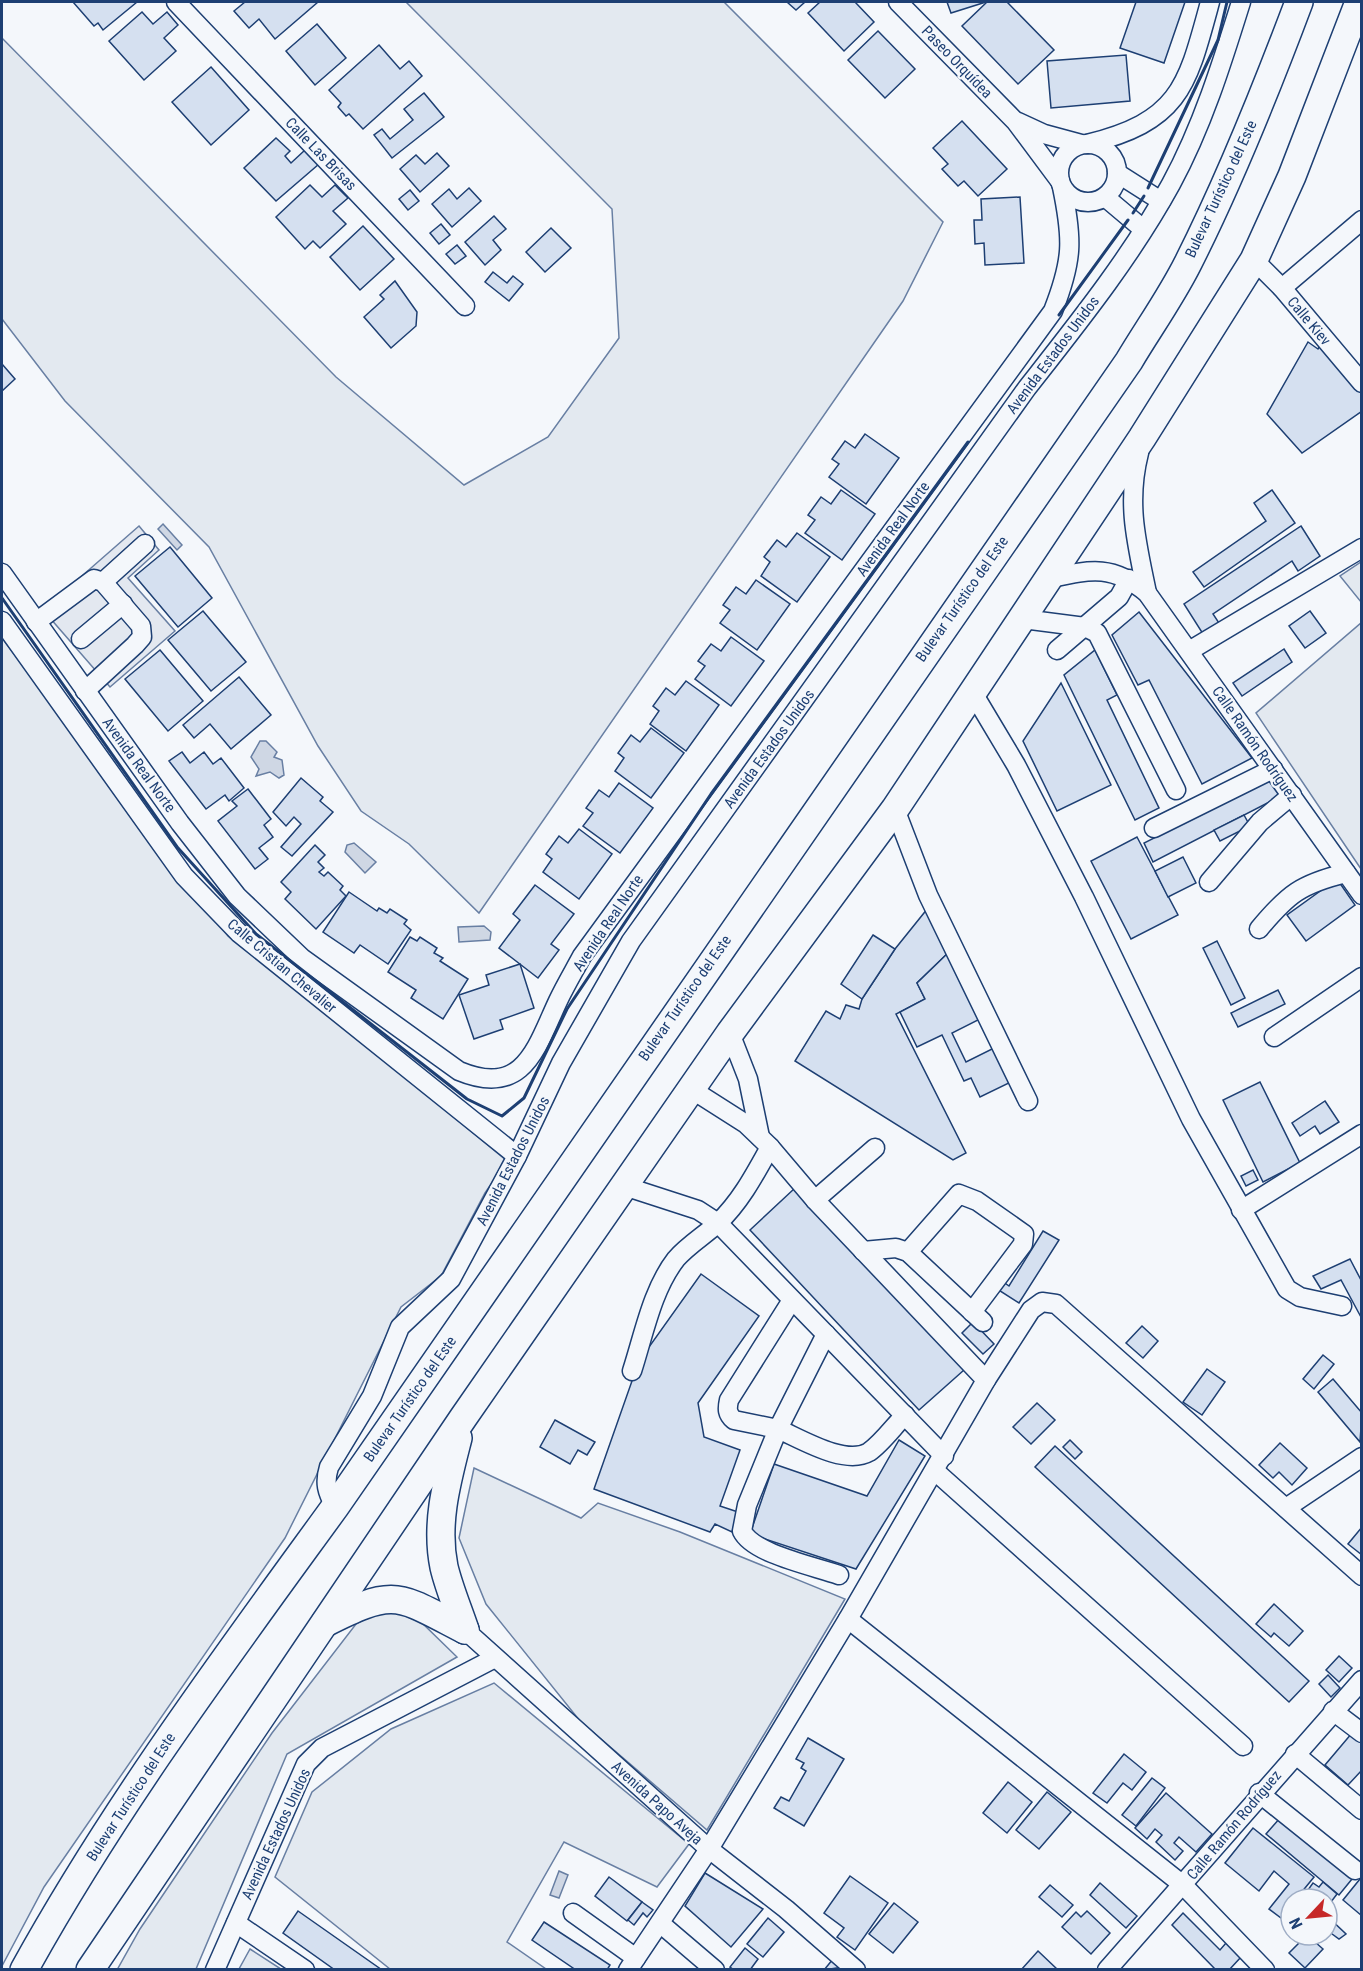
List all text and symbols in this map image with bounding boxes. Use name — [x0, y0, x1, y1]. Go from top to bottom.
street label: Paseo Orquídea — [918, 22, 996, 102]
street label: Calle Las Brisas — [282, 114, 360, 194]
street label: Bulevar Turístico del Este — [1181, 118, 1261, 260]
street label: Avenida Estados Unidos — [1003, 293, 1103, 417]
street label: Calle Kiev — [1283, 293, 1335, 349]
street label: Avenida Real Norte — [853, 478, 933, 580]
street label: Bulevar Turístico del Este — [912, 533, 1012, 665]
street label: Calle Ramón Rodríguez — [1208, 683, 1302, 805]
street label: Avenida Estados Unidos — [720, 686, 818, 812]
street label: Avenida Real Norte — [99, 714, 179, 816]
street label: Avenida Real Norte — [569, 871, 647, 975]
street label: Calle Cristian Chevalier — [224, 915, 341, 1017]
street label: Bulevar Turístico del Este — [635, 932, 735, 1064]
street label: Avenida Estados Unidos — [473, 1093, 553, 1229]
street label: Bulevar Turístico del Este — [360, 1333, 460, 1465]
street label: Bulevar Turístico del Este — [83, 1730, 179, 1864]
street label: Avenida Papo Aveja — [608, 1757, 706, 1849]
street label: Avenida Estados Unidos — [238, 1765, 314, 1902]
street label: Calle Ramón Rodríguez — [1183, 1767, 1285, 1883]
north arrow — [1279, 1887, 1339, 1947]
text: N — [1285, 1915, 1307, 1932]

